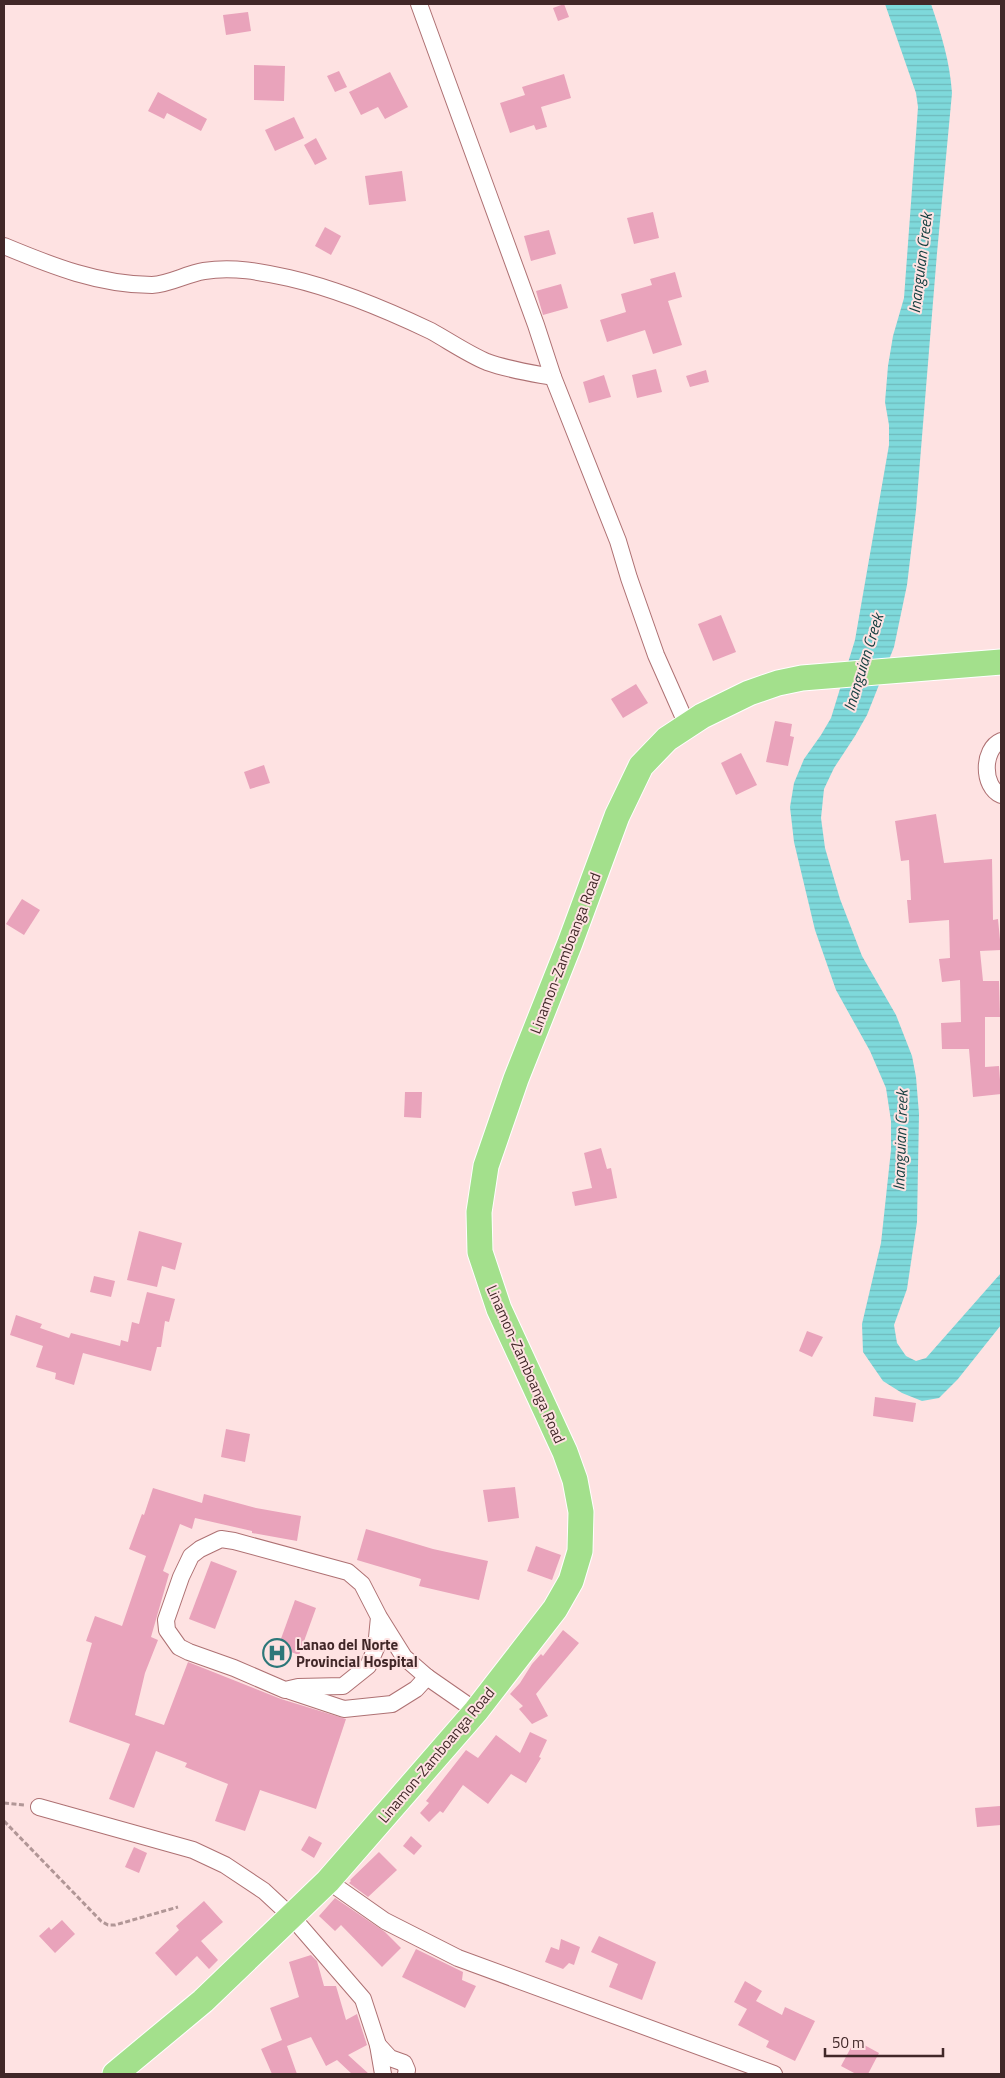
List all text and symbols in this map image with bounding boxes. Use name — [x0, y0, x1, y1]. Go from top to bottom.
water label: Inanguian Creek — [902, 210, 938, 314]
water label: Inanguian Creek — [837, 609, 890, 714]
street label: Linamon-Zamboanga Road — [524, 869, 606, 1037]
water label: Inanguian Creek — [886, 1087, 914, 1191]
street label: Linamon-Zamboanga Road — [481, 1281, 571, 1447]
place label: Lanao del Norte Provincial Hospital — [296, 1633, 418, 1673]
hospital icon: Lanao del Norte Provincial Hospital — [262, 1638, 292, 1668]
street label: Linamon-Zamboanga Road — [372, 1682, 500, 1828]
scale bar — [825, 2026, 942, 2058]
text: 50 m — [832, 2031, 865, 2054]

